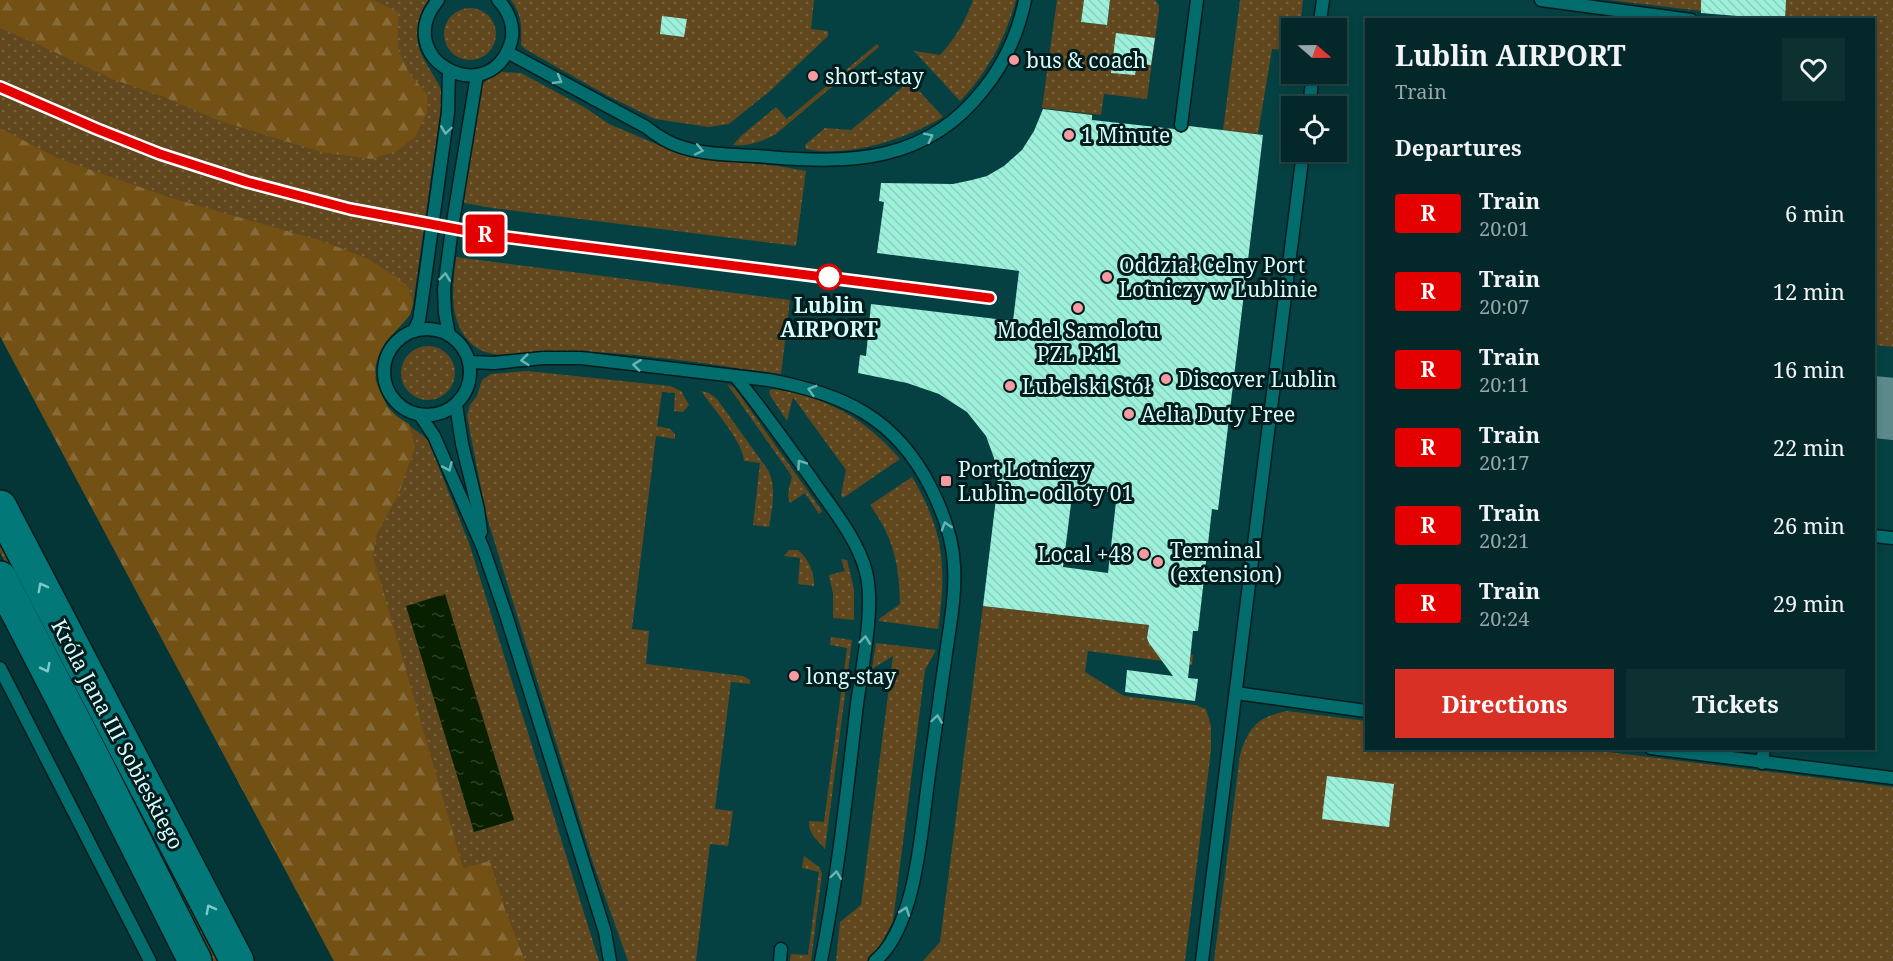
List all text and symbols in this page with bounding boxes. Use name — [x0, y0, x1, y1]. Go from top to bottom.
north arrow — [1281, 18, 1347, 84]
map controls — [1281, 18, 1347, 162]
text: Lublin AIRPORT — [1395, 36, 1626, 74]
button: heart — [1782, 38, 1845, 101]
place label: bus & coach — [1026, 46, 1146, 74]
marker: bus & coach — [1007, 53, 1021, 67]
place label: short-stay — [825, 62, 924, 90]
marker: short-stay — [806, 69, 820, 83]
one-way arrow — [552, 73, 563, 84]
text: Train — [1395, 78, 1447, 105]
button: locate — [1281, 96, 1347, 162]
place label: 1 Minute — [1081, 121, 1170, 149]
one-way arrow — [440, 125, 452, 134]
marker: 1 Minute — [1062, 128, 1076, 142]
one-way arrow — [923, 132, 934, 144]
text: Departures — [1395, 132, 1522, 162]
one-way arrow — [693, 143, 703, 156]
text: Train — [1479, 185, 1540, 215]
text: 6 min — [1785, 198, 1845, 228]
text: R — [1421, 199, 1435, 227]
line badge: R — [466, 214, 504, 254]
text: 20:01 — [1479, 215, 1529, 242]
text: R — [478, 220, 492, 248]
place label: Oddział Celny Port Lotniczy w Lublinie — [1119, 251, 1318, 303]
text: Train — [1479, 263, 1540, 293]
marker: Lublin AIRPORT — [816, 264, 842, 290]
marker: Oddział Celny Port Lotniczy w Lublinie — [1100, 270, 1114, 284]
one-way arrow — [439, 272, 451, 281]
text: 12 min — [1773, 276, 1845, 306]
text: R — [1421, 277, 1435, 305]
place label: Lublin AIRPORT — [780, 291, 878, 343]
text: 20:07 — [1479, 293, 1529, 320]
marker: Model Samolotu PZL P.11 — [1071, 301, 1085, 315]
place label: Model Samolotu PZL P.11 — [997, 316, 1159, 368]
text: Train — [1479, 341, 1540, 371]
one-way arrow — [521, 353, 530, 366]
text: 16 min — [1773, 354, 1845, 384]
text: R — [1421, 355, 1435, 383]
one-way arrow — [632, 359, 642, 371]
place label: Discover Lublin — [1178, 365, 1337, 393]
text: 20:11 — [1479, 371, 1529, 398]
place label: Lubelski Stół — [1022, 372, 1151, 400]
marker: Discover Lublin — [1159, 372, 1173, 386]
marker: Lubelski Stół — [1003, 379, 1017, 393]
one-way arrow — [807, 385, 818, 397]
place label: Aelia Duty Free — [1141, 400, 1295, 428]
marker: Aelia Duty Free — [1122, 407, 1136, 421]
text: Train — [1479, 419, 1540, 449]
text: 22 min — [1773, 432, 1845, 462]
text: R — [1421, 433, 1435, 461]
text: 20:17 — [1479, 449, 1529, 476]
place label: Port Lotniczy Lublin - odloty 01 — [958, 455, 1133, 507]
one-way arrow — [440, 460, 452, 471]
one-way arrow — [797, 460, 808, 471]
marker: Port Lotniczy Lublin - odloty 01 — [939, 474, 953, 488]
text: Train — [1479, 497, 1540, 527]
text: 26 min — [1773, 510, 1845, 540]
text: R — [1421, 511, 1435, 539]
one-way arrow — [941, 521, 954, 532]
text: 20:21 — [1479, 527, 1529, 554]
place label: Terminal (extension) — [1170, 536, 1282, 588]
place label: Local +48 — [1037, 540, 1132, 568]
marker: Local +48 — [1137, 547, 1151, 561]
marker: Terminal (extension) — [1151, 555, 1165, 569]
text: Train — [1479, 575, 1540, 605]
one-way arrow — [38, 583, 49, 594]
text: 29 min — [1773, 588, 1845, 618]
text: R — [1421, 589, 1435, 617]
text: 20:24 — [1479, 605, 1529, 632]
street label: Króla Jana III Sobieskiego — [45, 614, 191, 854]
one-way arrow — [859, 635, 871, 645]
one-way arrow — [39, 661, 50, 672]
place label: long-stay — [806, 662, 896, 690]
marker: long-stay — [787, 669, 801, 683]
button: Directions — [1395, 669, 1614, 738]
button: Tickets — [1626, 669, 1845, 738]
one-way arrow — [930, 715, 942, 724]
one-way arrow — [829, 871, 841, 880]
one-way arrow — [206, 905, 217, 915]
one-way arrow — [897, 906, 910, 917]

